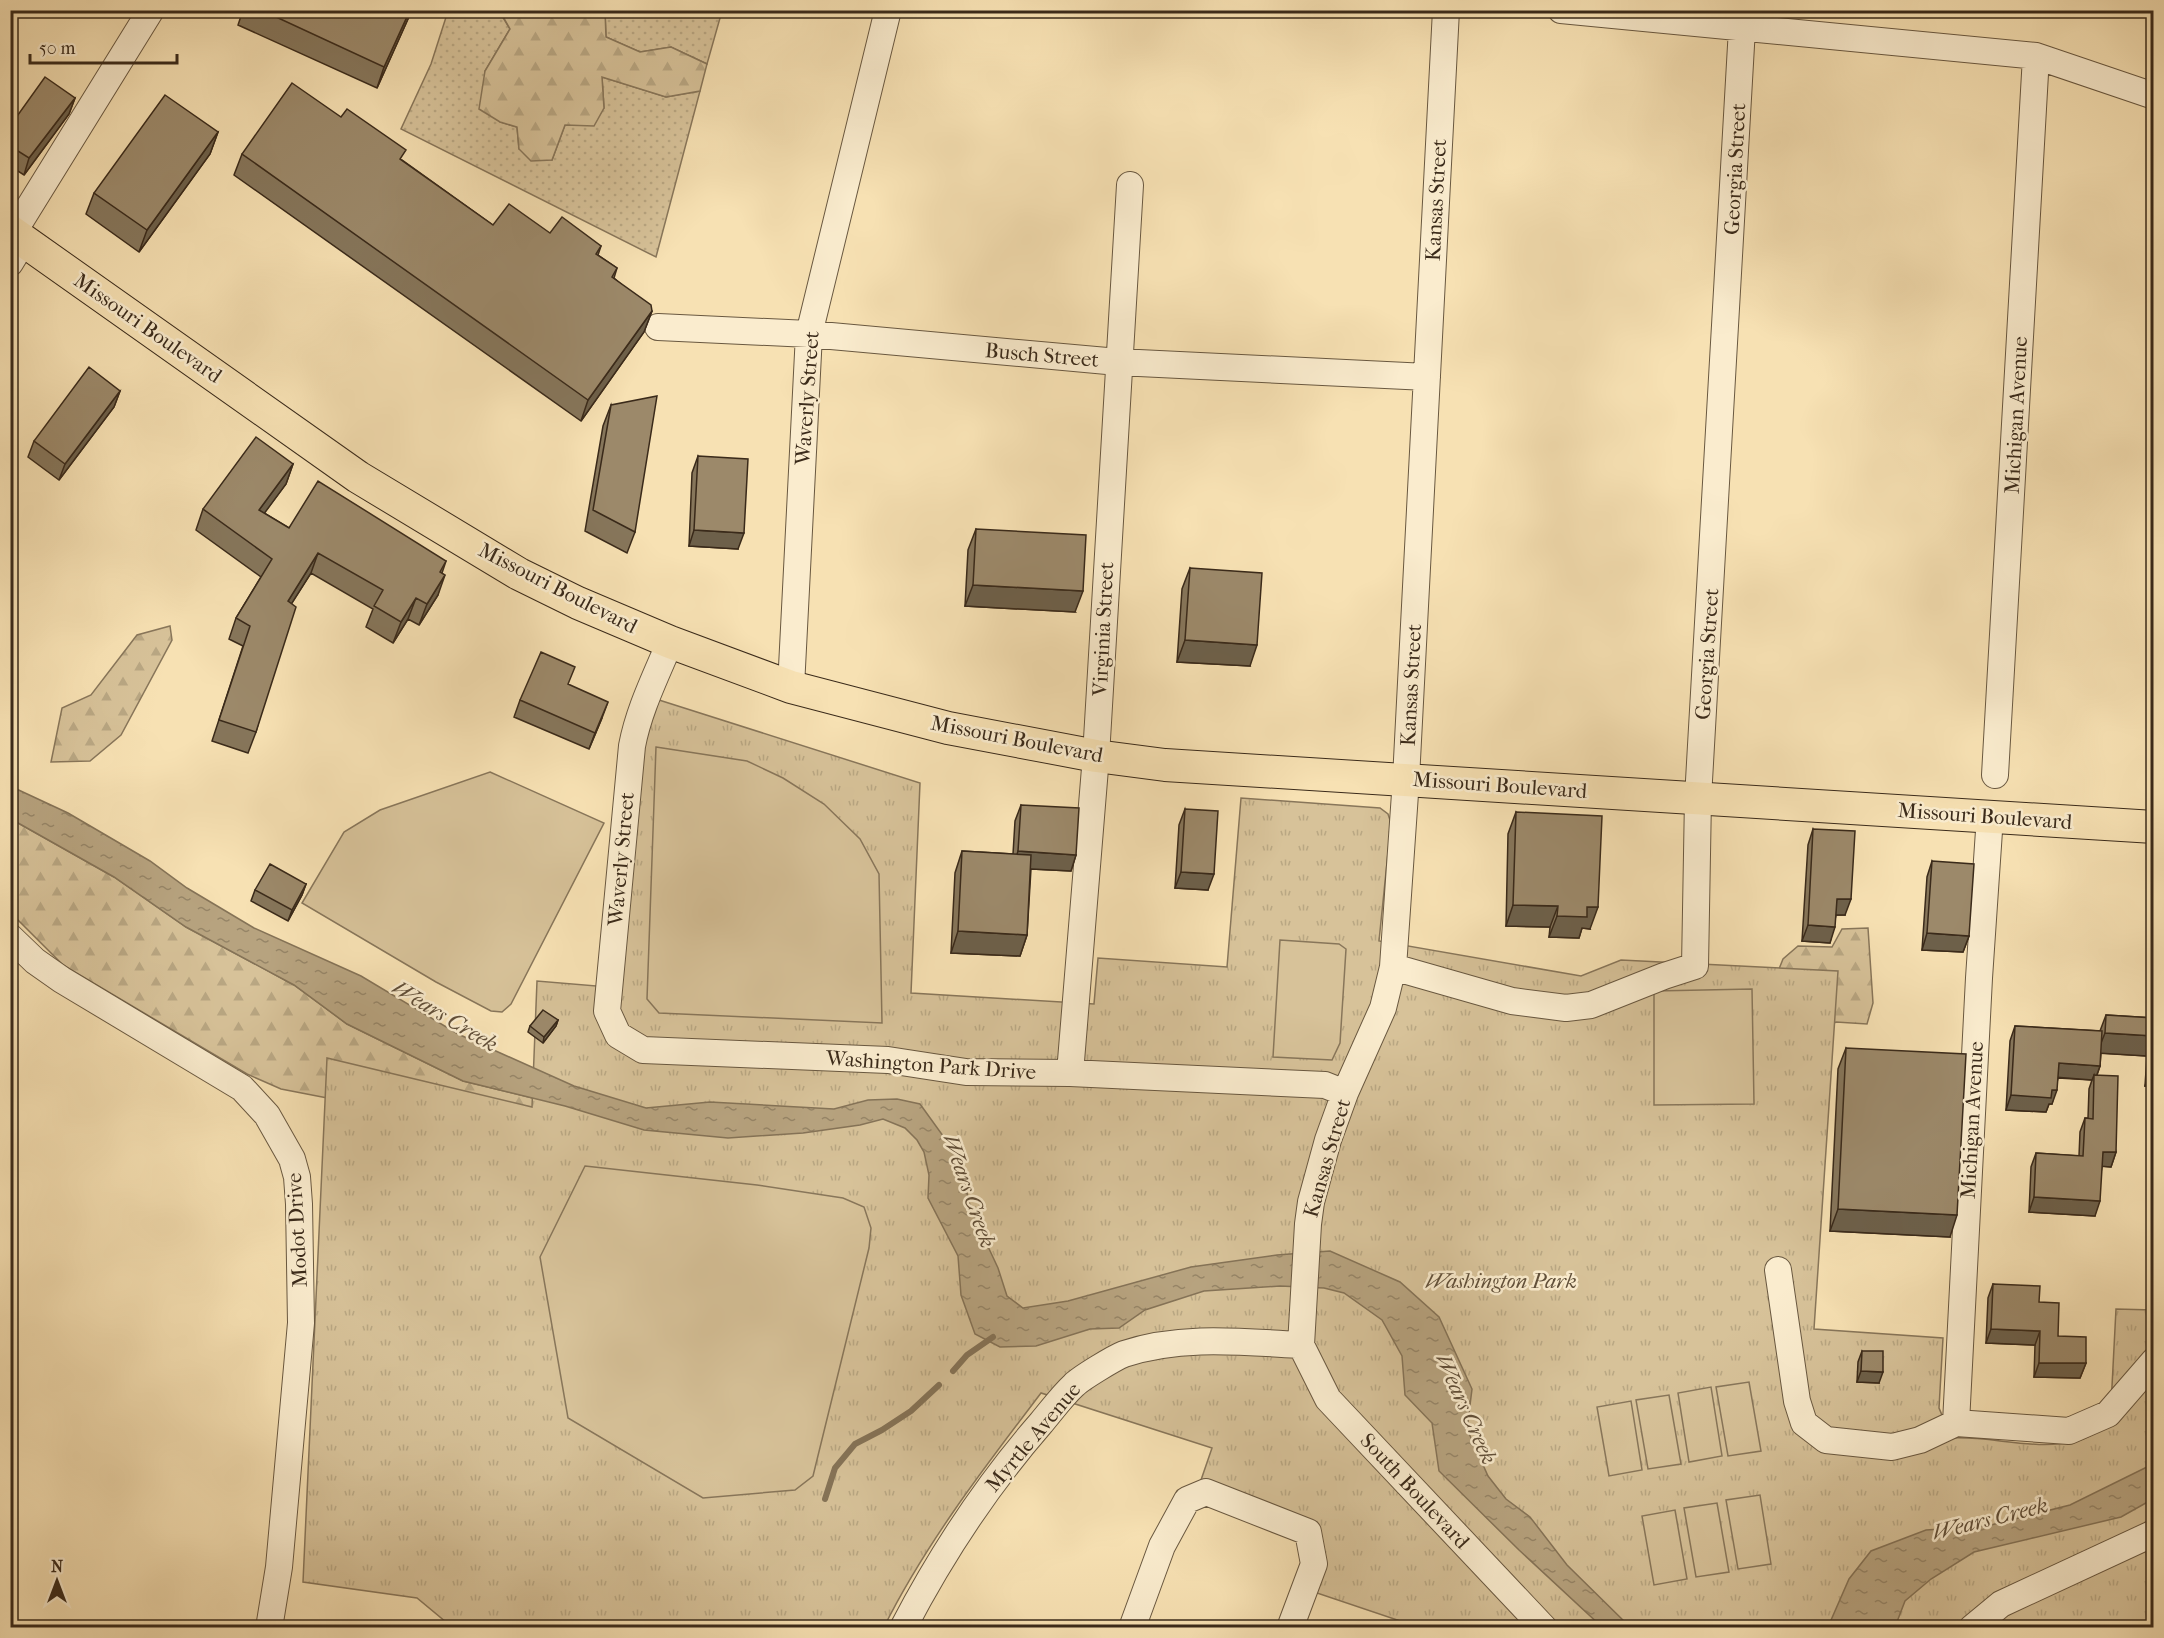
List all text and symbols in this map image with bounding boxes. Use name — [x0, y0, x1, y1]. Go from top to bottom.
scale bar — [30, 27, 177, 65]
text: 50 m — [39, 38, 76, 59]
street label: Georgia Street — [1720, 102, 1750, 235]
street label: Kansas Street — [1421, 138, 1451, 262]
street label: Missouri Boulevard — [69, 268, 227, 388]
street label: Waverly Street — [790, 330, 824, 467]
street label: Michigan Avenue — [2000, 336, 2032, 494]
street label: Busch Street — [984, 338, 1100, 372]
street label: Missouri Boulevard — [475, 538, 642, 639]
street label: Virginia Street — [1087, 561, 1119, 698]
street label: Georgia Street — [1690, 587, 1724, 721]
street label: Kansas Street — [1396, 623, 1426, 747]
street label: Missouri Boulevard — [929, 711, 1106, 768]
street label: Missouri Boulevard — [1412, 767, 1589, 803]
street label: Waverly Street — [603, 791, 639, 928]
street label: Missouri Boulevard — [1897, 798, 2074, 834]
water label: Wears Creek — [388, 974, 502, 1058]
street label: Michigan Avenue — [1956, 1041, 1988, 1199]
street label: Washington Park Drive — [824, 1046, 1037, 1084]
street label: Kansas Street — [1299, 1095, 1356, 1220]
water label: Wears Creek — [937, 1131, 1001, 1251]
street label: Modot Drive — [282, 1172, 312, 1288]
park label: Washington Park — [1425, 1269, 1577, 1293]
water label: Wears Creek — [1430, 1350, 1502, 1468]
street label: Myrtle Avenue — [980, 1378, 1086, 1496]
street label: South Boulevard — [1355, 1428, 1475, 1554]
water label: Wears Creek — [1929, 1492, 2051, 1546]
north arrow — [27, 1551, 87, 1611]
text: N — [51, 1557, 64, 1576]

